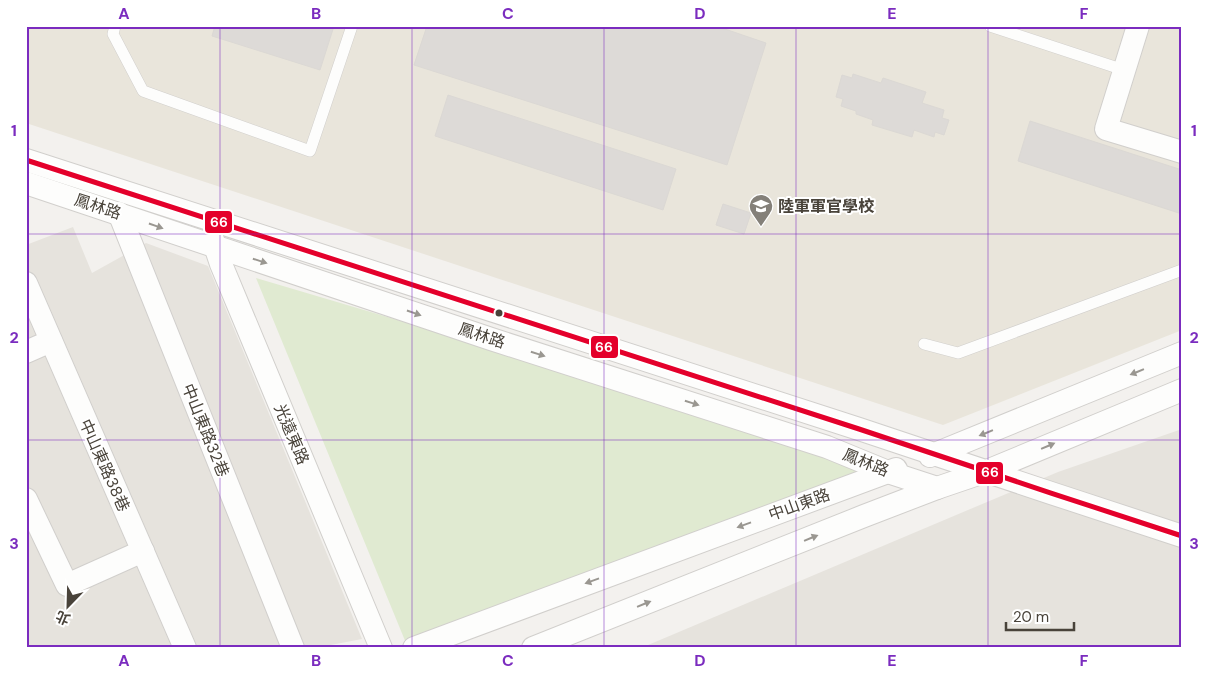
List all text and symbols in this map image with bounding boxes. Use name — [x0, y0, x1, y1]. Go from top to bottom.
text: A — [118, 3, 130, 24]
text: B — [311, 3, 321, 24]
text: C — [502, 3, 514, 24]
text: D — [694, 3, 706, 24]
text: E — [887, 3, 897, 24]
text: F — [1080, 3, 1089, 24]
text: 1 — [11, 120, 17, 141]
text: 1 — [1191, 120, 1197, 141]
street label: 鳳林路 — [72, 189, 124, 224]
school or university icon: 陸軍軍官學校 — [748, 193, 774, 227]
place label: 陸軍軍官學校 — [778, 196, 875, 217]
line badge: 66 — [204, 210, 233, 234]
text: 66 — [210, 213, 228, 231]
one-way arrow — [148, 223, 163, 230]
one-way arrow — [253, 257, 268, 265]
unlabelled marker — [494, 308, 504, 318]
one-way arrow — [407, 309, 422, 317]
street label: 鳳林路 — [456, 318, 508, 353]
text: 2 — [9, 327, 19, 348]
text: 2 — [1189, 327, 1199, 348]
line badge: 66 — [590, 335, 619, 359]
text: 66 — [595, 338, 613, 356]
one-way arrow — [530, 350, 545, 358]
one-way arrow — [1130, 368, 1144, 376]
street label: 中山東路32巷 — [177, 381, 234, 480]
one-way arrow — [685, 400, 700, 408]
street label: 光遠東路 — [269, 401, 314, 468]
street label: 中山東路38巷 — [75, 416, 134, 515]
one-way arrow — [979, 430, 993, 438]
one-way arrow — [1041, 441, 1055, 449]
street label: 鳳林路 — [840, 444, 892, 481]
line badge: 66 — [975, 461, 1004, 485]
text: 66 — [981, 463, 999, 481]
street label: 中山東路 — [766, 484, 833, 525]
one-way arrow — [736, 521, 751, 529]
text: 3 — [9, 533, 19, 554]
one-way arrow — [804, 533, 818, 541]
text: 3 — [1189, 533, 1199, 554]
one-way arrow — [585, 578, 599, 586]
north arrow — [42, 582, 92, 632]
scale bar — [1006, 599, 1073, 631]
one-way arrow — [637, 600, 652, 608]
text: 北 — [53, 607, 73, 629]
text: 20 m — [1013, 607, 1049, 627]
text: A — [118, 650, 130, 671]
text: B — [311, 650, 321, 671]
text: C — [502, 650, 514, 671]
text: D — [694, 650, 706, 671]
text: E — [887, 650, 897, 671]
text: F — [1080, 650, 1089, 671]

